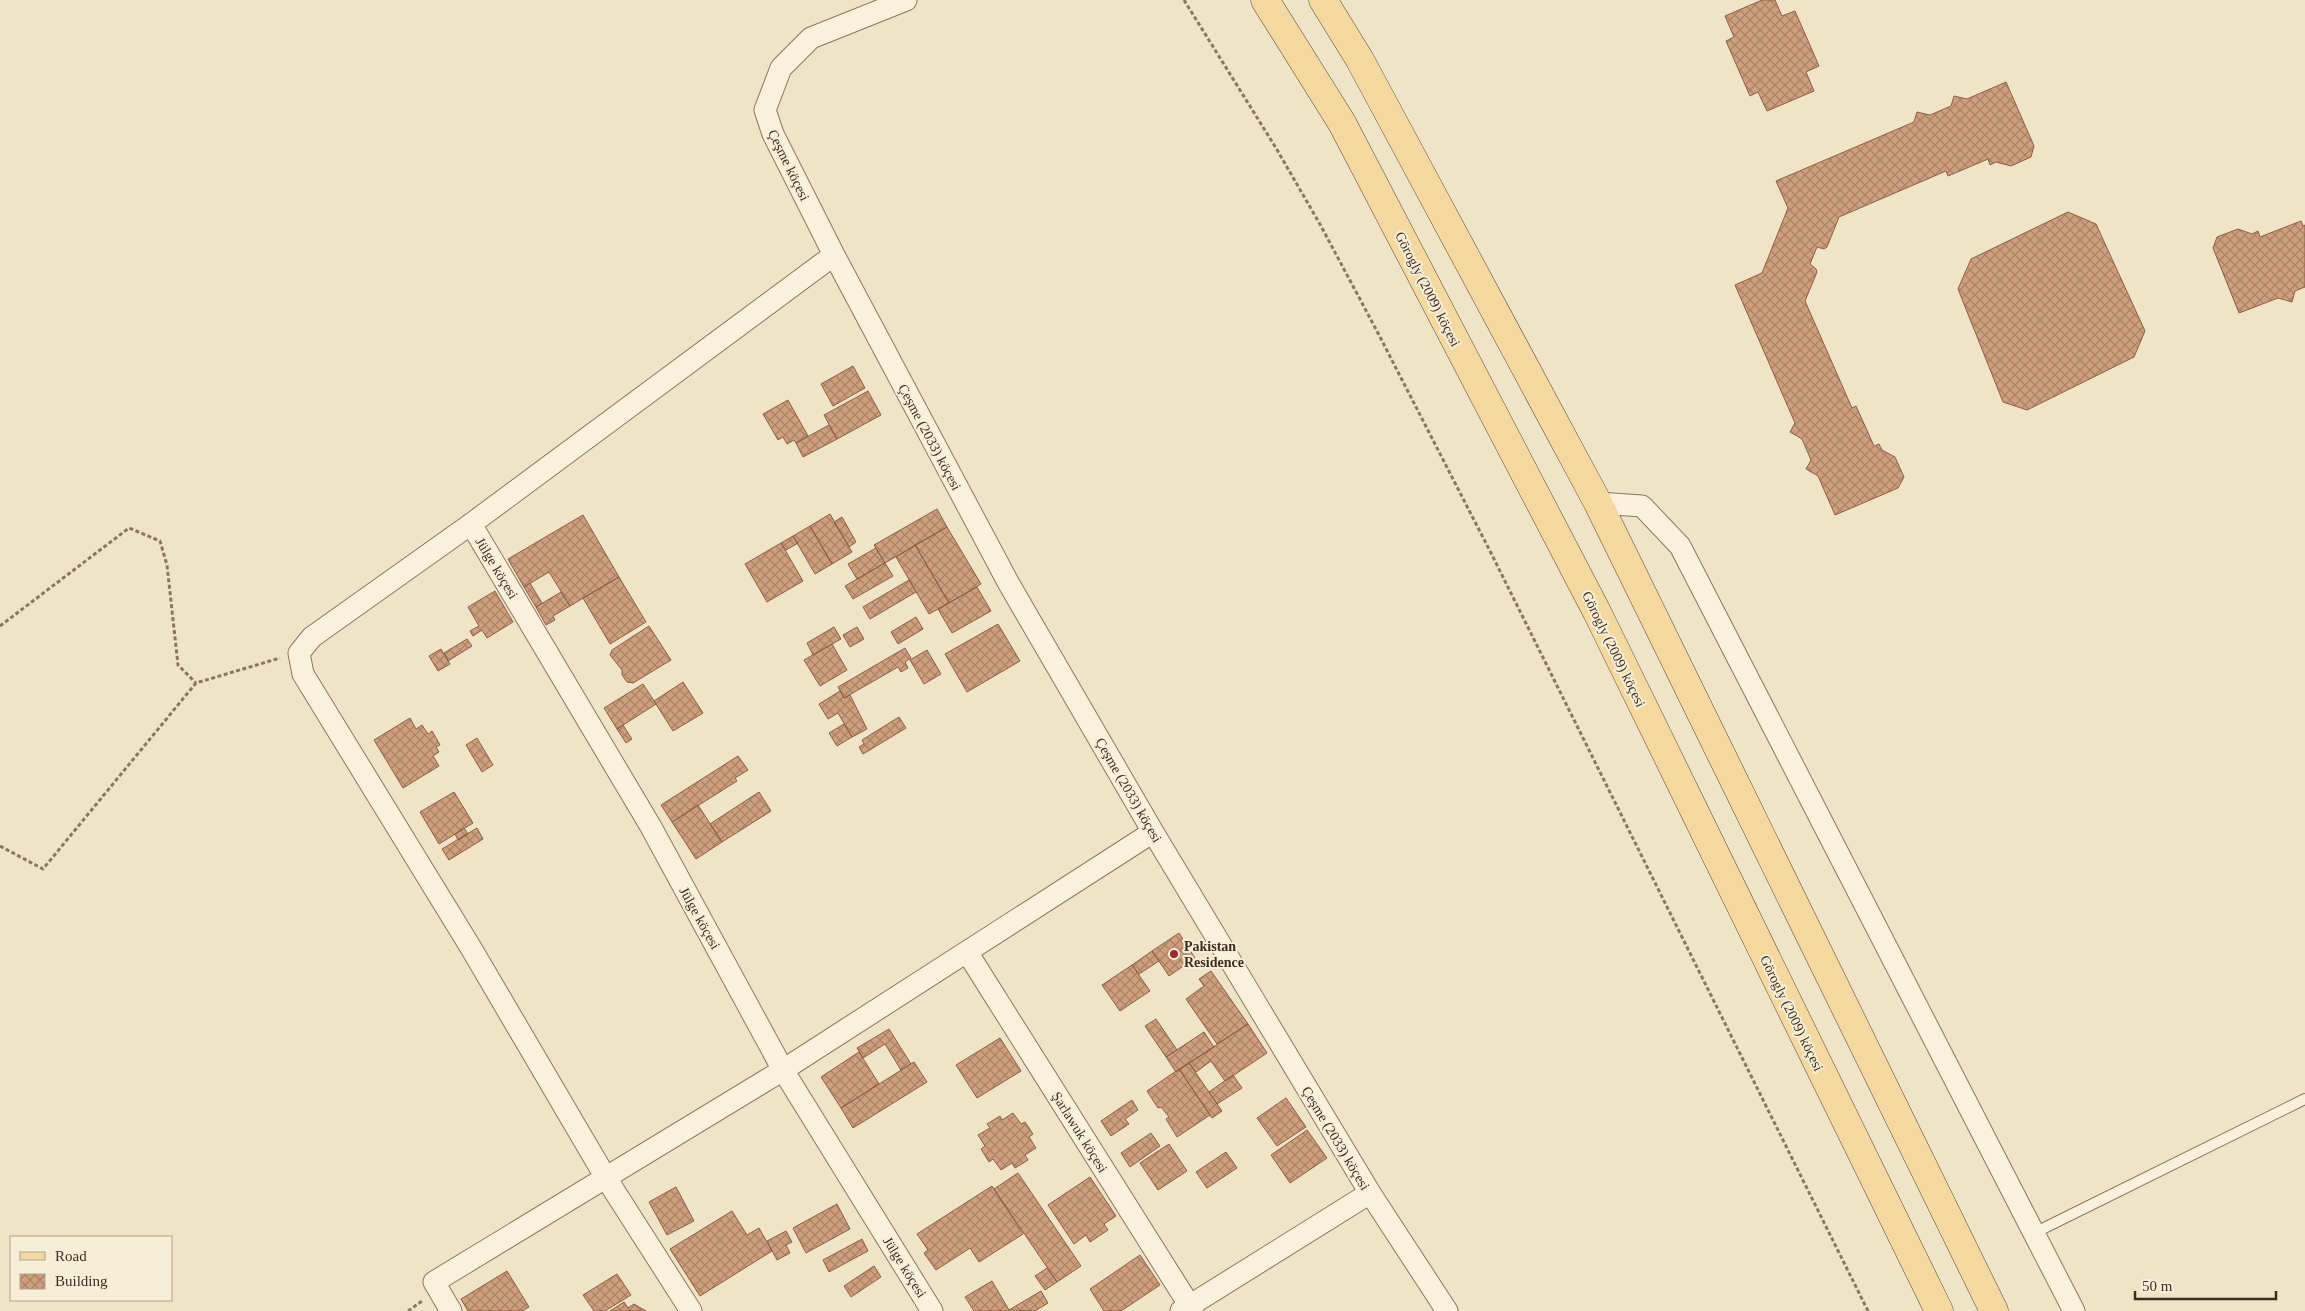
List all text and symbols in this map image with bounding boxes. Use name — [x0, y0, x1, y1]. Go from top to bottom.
street label: Çeşme köçesi — [765, 127, 812, 203]
street label: Görogly (2009) köçesi — [1391, 229, 1463, 350]
street label: Çeşme (2033) köçesi — [894, 382, 964, 493]
street label: Jülge köçesi — [472, 535, 521, 602]
street label: Görogly (2009) köçesi — [1578, 589, 1648, 710]
street label: Çeşme (2033) köçesi — [1092, 735, 1165, 846]
street label: Jülge köçesi — [676, 885, 723, 952]
place label: Pakistan Residence — [1184, 939, 1244, 970]
marker: Pakistan Residence — [1168, 948, 1180, 960]
street label: Görogly (2009) köçesi — [1756, 953, 1826, 1074]
street label: Çeşme (2033) köçesi — [1298, 1084, 1372, 1193]
street label: Şarlawuk köçesi — [1049, 1089, 1110, 1175]
street label: Jülge köçesi — [880, 1234, 929, 1301]
legend — [10, 1236, 172, 1301]
text: Road — [55, 1248, 87, 1264]
scale bar — [2135, 1268, 2276, 1300]
text: Building — [55, 1273, 108, 1289]
text: 50 m — [2142, 1278, 2173, 1294]

